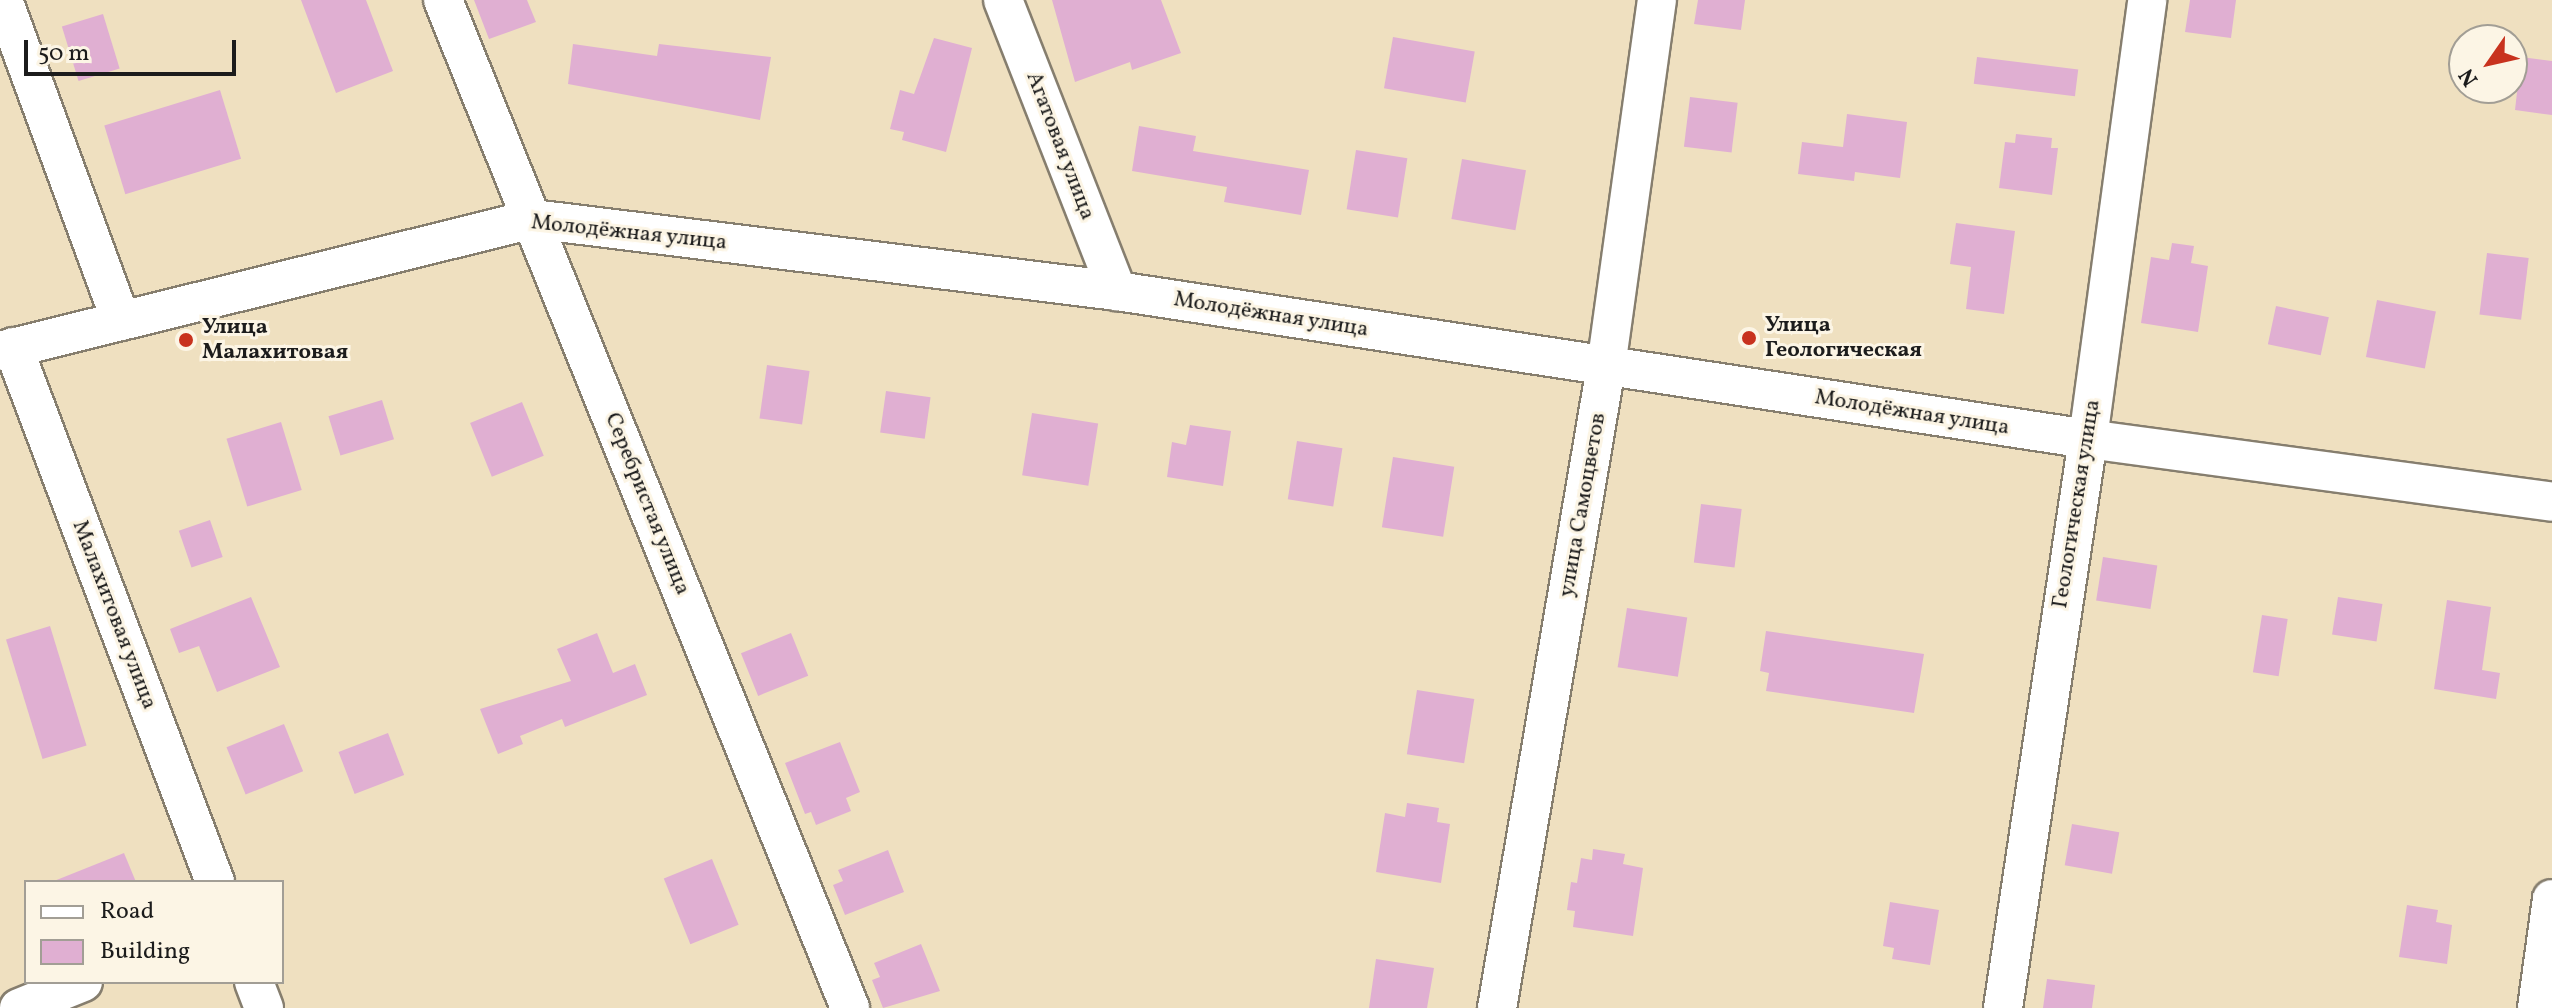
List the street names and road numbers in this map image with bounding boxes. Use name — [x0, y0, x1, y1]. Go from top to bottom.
street label: Агатовая улица — [1020, 68, 1100, 224]
street label: Молодёжная улица — [530, 210, 728, 256]
street label: Молодёжная улица — [1172, 287, 1370, 343]
street label: Молодёжная улица — [1813, 385, 2011, 441]
street label: Геологическая улица — [2047, 397, 2107, 611]
street label: Серебристая улица — [598, 409, 696, 599]
street label: улица Самоцветов — [1554, 411, 1612, 599]
street label: Малахитовая улица — [66, 516, 162, 714]

